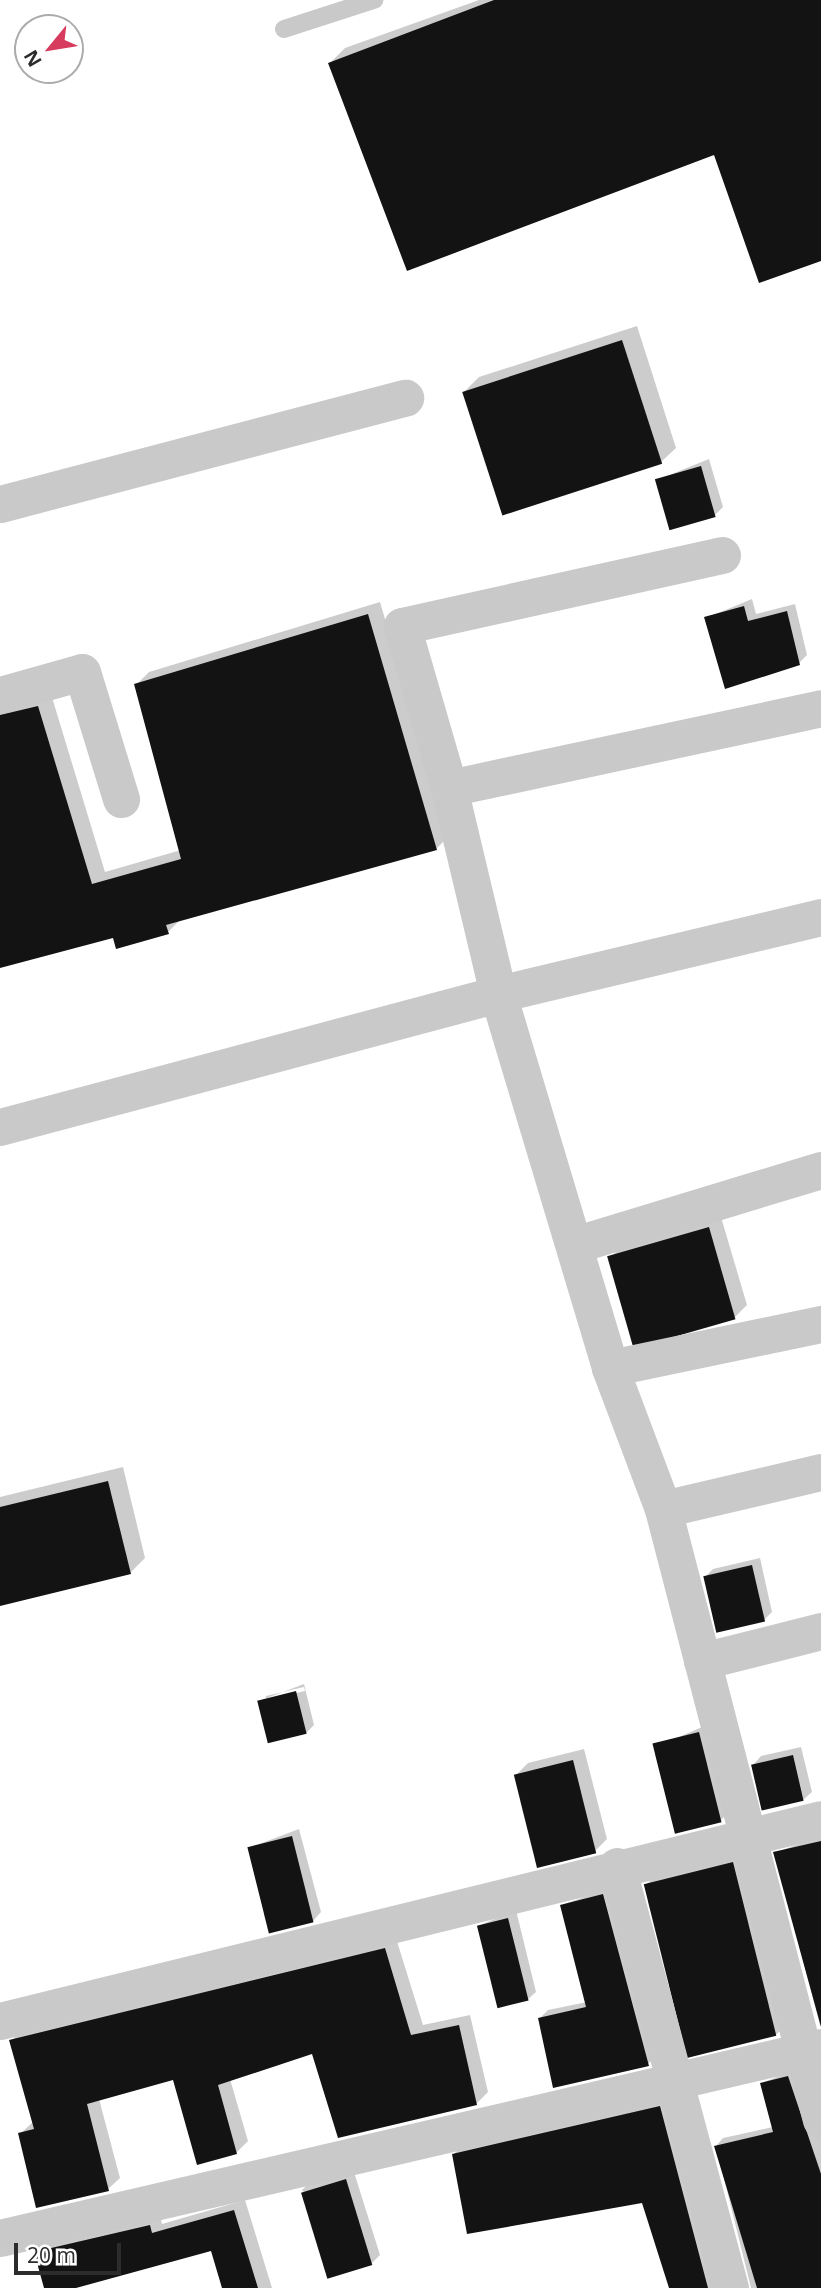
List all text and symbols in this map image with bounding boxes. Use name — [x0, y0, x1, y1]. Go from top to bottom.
north arrow — [14, 14, 84, 84]
text: N — [17, 45, 48, 72]
scale bar — [18, 2228, 124, 2272]
text: 20 m — [27, 2241, 76, 2269]

